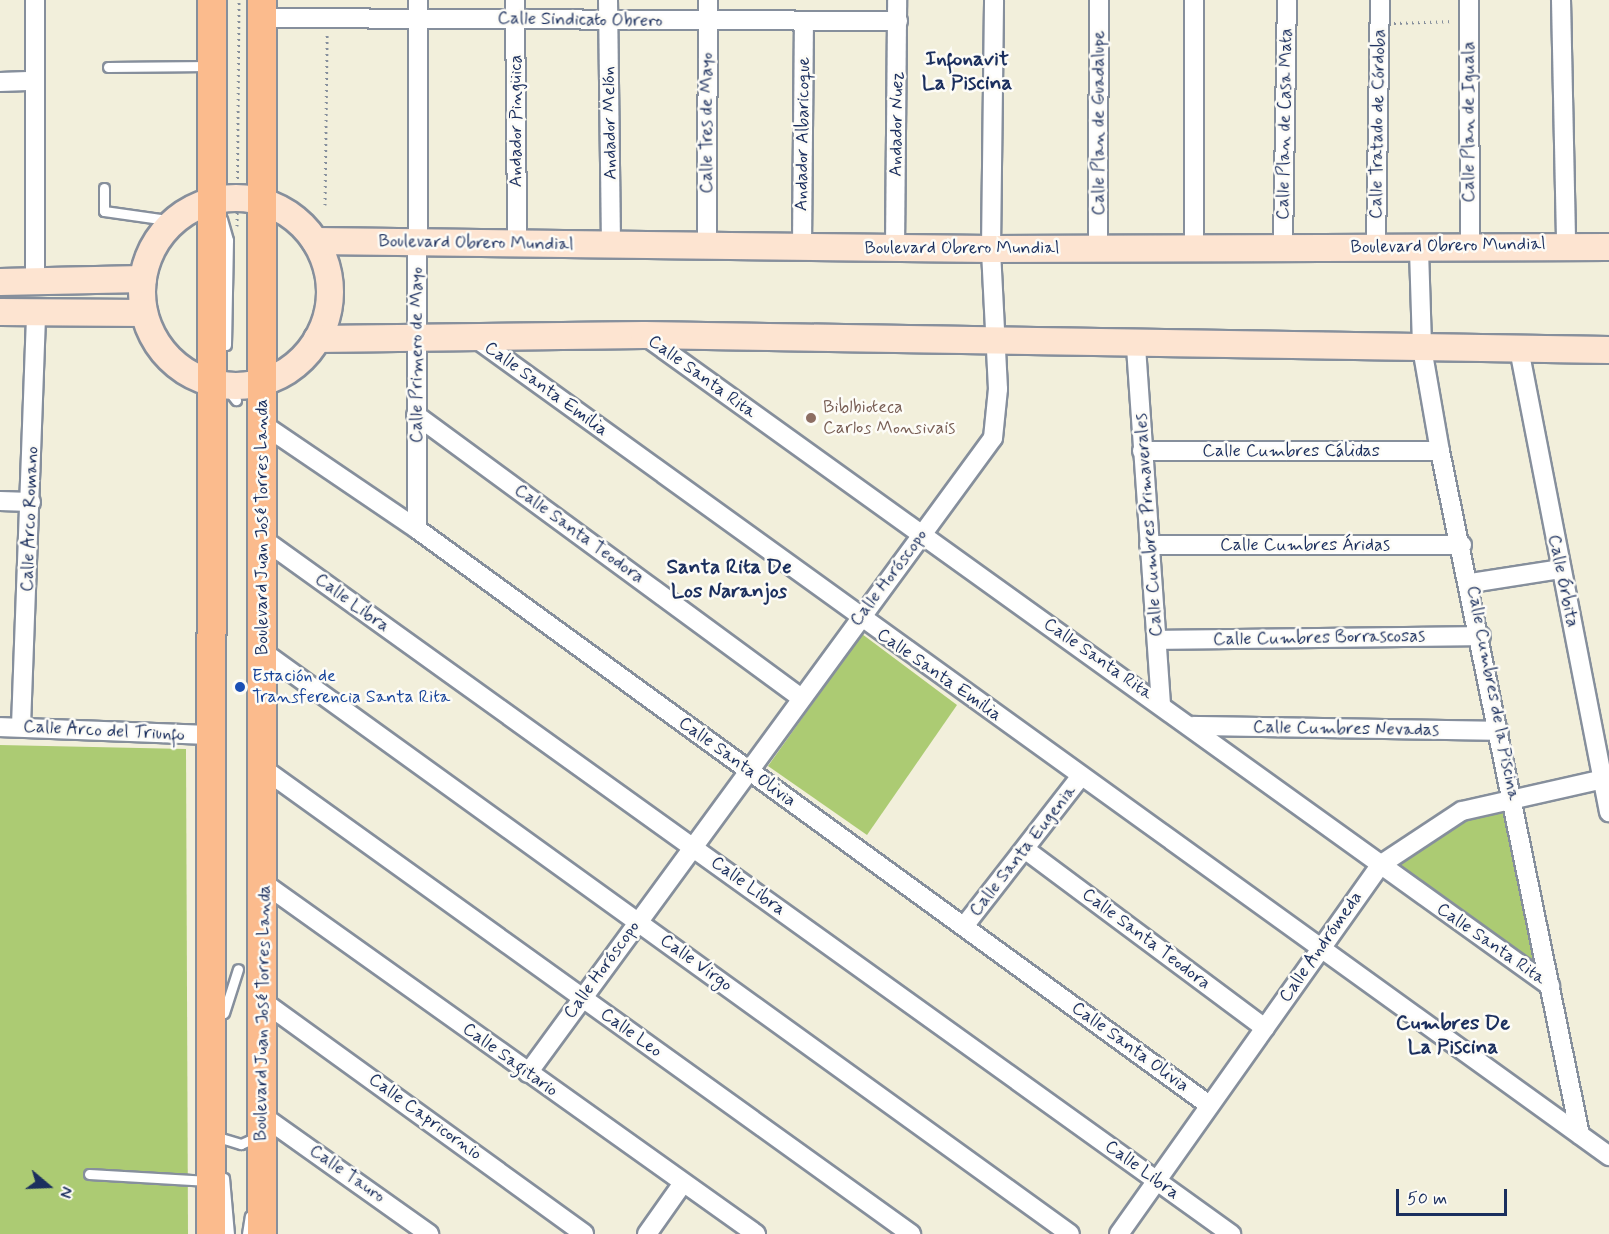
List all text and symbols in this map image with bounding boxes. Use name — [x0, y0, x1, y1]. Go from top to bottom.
street label: Calle Sindicato Obrero — [496, 8, 664, 32]
street label: Calle Plan de Casa Mata — [1273, 28, 1297, 220]
street label: Calle Tratado de Córdoba — [1366, 29, 1390, 219]
street label: Calle Plan de Guadalupe — [1088, 31, 1110, 215]
street label: Calle Plan de Iguala — [1458, 44, 1480, 200]
district label: Infonavit La Piscina — [921, 46, 1013, 96]
street label: Calle Tres de Mayo — [696, 52, 718, 194]
street label: Andador Pingüica — [505, 56, 527, 186]
street label: Andador Albaricoque — [791, 56, 815, 212]
street label: Andador Melón — [598, 66, 622, 180]
street label: Andador Nuez — [885, 71, 909, 177]
street label: Boulevard Obrero Mundial — [378, 230, 574, 256]
street label: Boulevard Obrero Mundial — [1350, 233, 1546, 259]
street label: Boulevard Obrero Mundial — [864, 237, 1060, 259]
street label: Calle Primero de Mayo — [406, 267, 428, 443]
street label: Calle Santa Rita — [645, 332, 759, 422]
street label: Calle Santa Emilia — [482, 338, 610, 440]
place label: Biblbioteca Carlos Monsivais — [823, 397, 952, 440]
street label: Boulevard Juan José Torres Landa — [251, 398, 273, 656]
marker: Biblbioteca Carlos Monsivais — [804, 411, 818, 425]
street label: Calle Cumbres Primaverales — [1130, 412, 1168, 638]
street label: Calle Cumbres Cálidas — [1203, 440, 1379, 462]
street label: Calle Arco Romano — [17, 445, 43, 593]
street label: Calle Santa Teodora — [511, 481, 647, 587]
street label: Calle Horóscopo — [845, 525, 933, 631]
street label: Calle Órbita — [1543, 533, 1583, 629]
street label: Calle Cumbres Áridas — [1221, 534, 1389, 556]
district label: Santa Rita De Los Naranjos — [667, 554, 791, 604]
street label: Calle Libra — [311, 569, 393, 637]
street label: Calle Cumbres de la Piscina — [1462, 586, 1524, 800]
street label: Calle Santa Rita — [1041, 615, 1155, 703]
street label: Calle Santa Emilia — [874, 625, 1004, 725]
street label: Calle Cumbres Borrascosas — [1213, 625, 1425, 651]
place label: Estación de Transferencia Santa Rita — [252, 666, 446, 708]
marker: Estación de Transferencia Santa Rita — [233, 680, 247, 694]
street label: Calle Santa Olivia — [675, 713, 799, 811]
street label: Calle Arco del Triunfo — [22, 716, 186, 746]
street label: Calle Cumbres Nevadas — [1253, 717, 1439, 741]
street label: Calle Santa Eugenia — [968, 785, 1078, 917]
street label: Calle Libra — [707, 852, 789, 920]
street label: Boulevard Juan José Torres Landa — [250, 884, 276, 1142]
street label: Calle Santa Teodora — [1079, 885, 1213, 993]
street label: Calle Andrómeda — [1275, 887, 1367, 1007]
street label: Calle Santa Rita — [1434, 900, 1548, 988]
street label: Calle Horóscopo — [559, 917, 645, 1023]
street label: Calle Virgo — [656, 930, 736, 996]
street label: Calle Santa Olivia — [1068, 998, 1192, 1096]
street label: Calle Leo — [596, 1003, 666, 1063]
district label: Cumbres De La Piscina — [1396, 1010, 1510, 1060]
street label: Calle Sagitario — [458, 1018, 562, 1102]
street label: Calle Capricornio — [365, 1069, 485, 1165]
street label: Calle Libra — [1101, 1136, 1183, 1204]
street label: Calle Tauro — [308, 1142, 386, 1206]
north arrow — [18, 1156, 78, 1216]
scale bar — [1399, 1177, 1510, 1215]
text: N — [54, 1184, 77, 1200]
text: 50 m — [1407, 1187, 1447, 1211]

